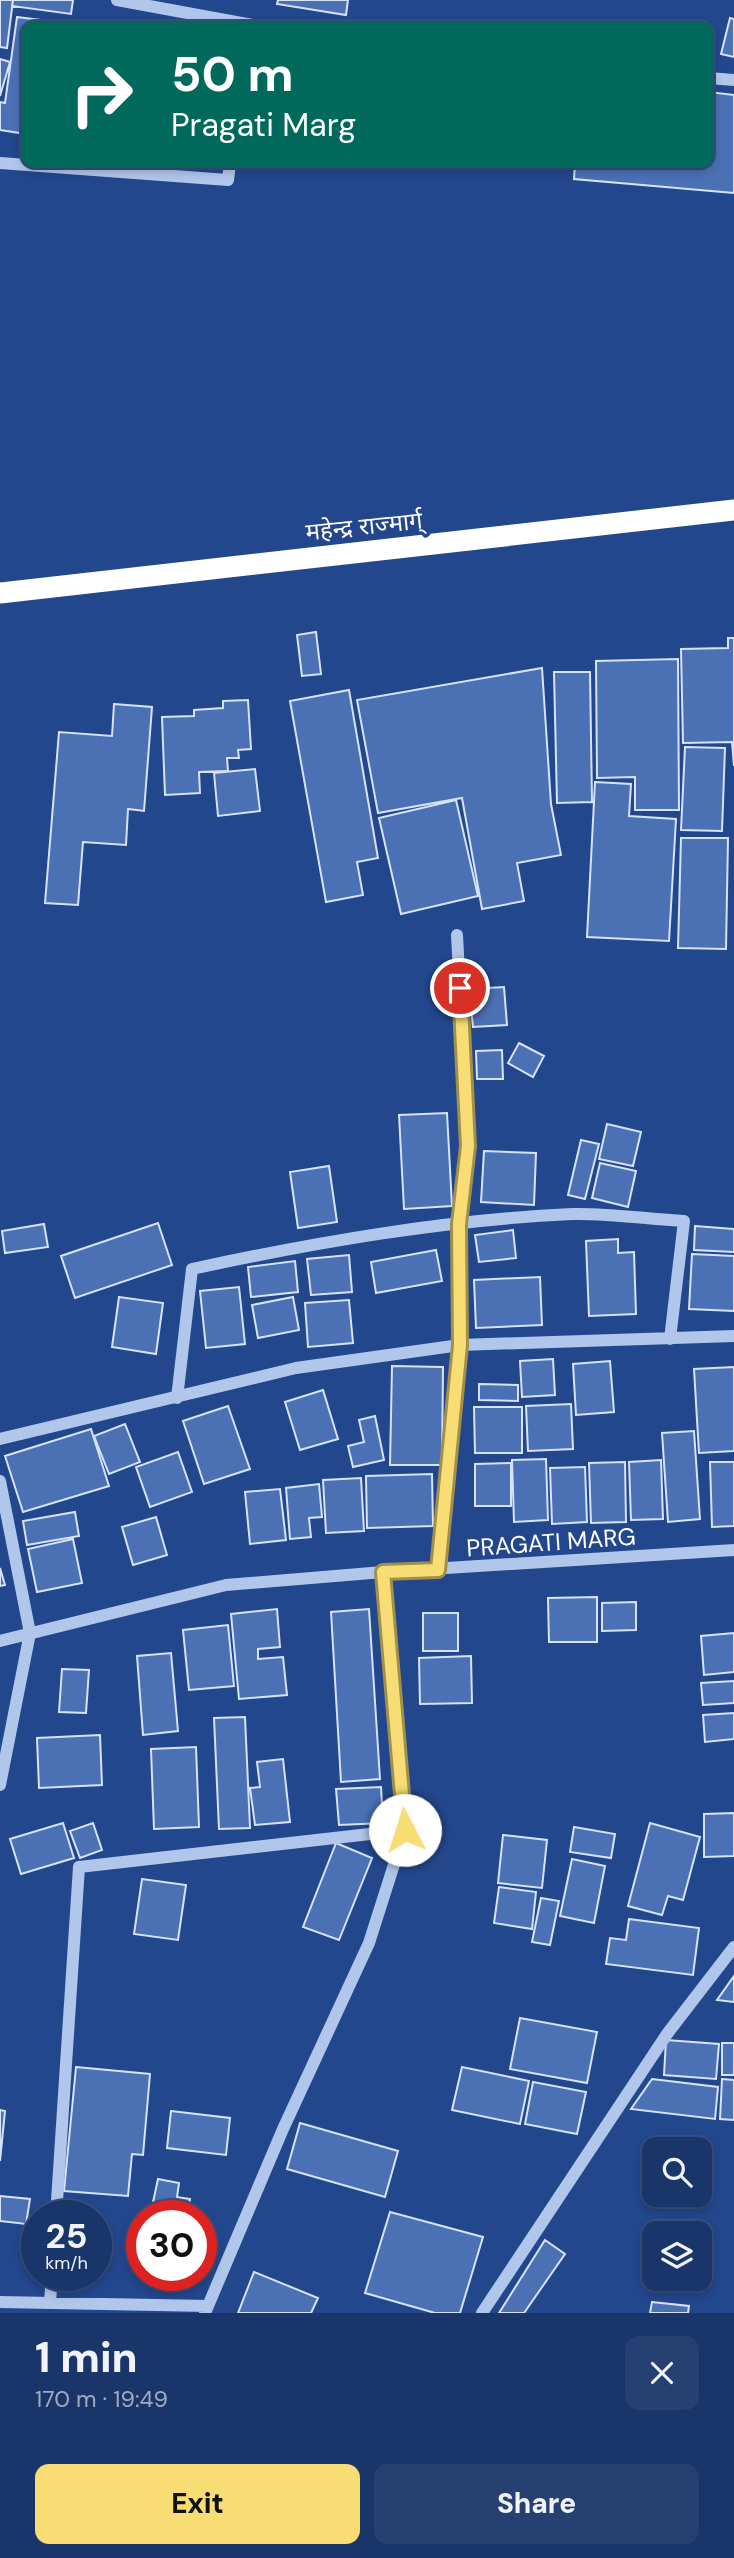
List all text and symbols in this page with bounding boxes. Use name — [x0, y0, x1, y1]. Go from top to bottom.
text: 50 m — [171, 42, 294, 106]
icon: right — [56, 49, 147, 140]
text: Pragati Marg — [171, 104, 356, 146]
street label: महेन्द्र राज्मार्ग् — [304, 504, 428, 548]
pin — [430, 958, 490, 1018]
icon: arrive — [441, 969, 479, 1007]
street label: PRAGATI MARG — [465, 1521, 637, 1563]
position arrow — [368, 1793, 442, 1867]
map controls — [642, 2137, 712, 2291]
button: search — [642, 2137, 712, 2207]
speed limit sign: 30 — [126, 2200, 217, 2291]
text: 25 — [46, 2213, 87, 2259]
button: layers — [642, 2221, 712, 2291]
text: km/h — [45, 2251, 88, 2275]
text: 1 min — [35, 2330, 138, 2385]
button: close — [625, 2336, 699, 2410]
text: 170 m · 19:49 — [35, 2384, 168, 2414]
button: Exit — [35, 2464, 360, 2544]
button: Share — [374, 2464, 699, 2544]

